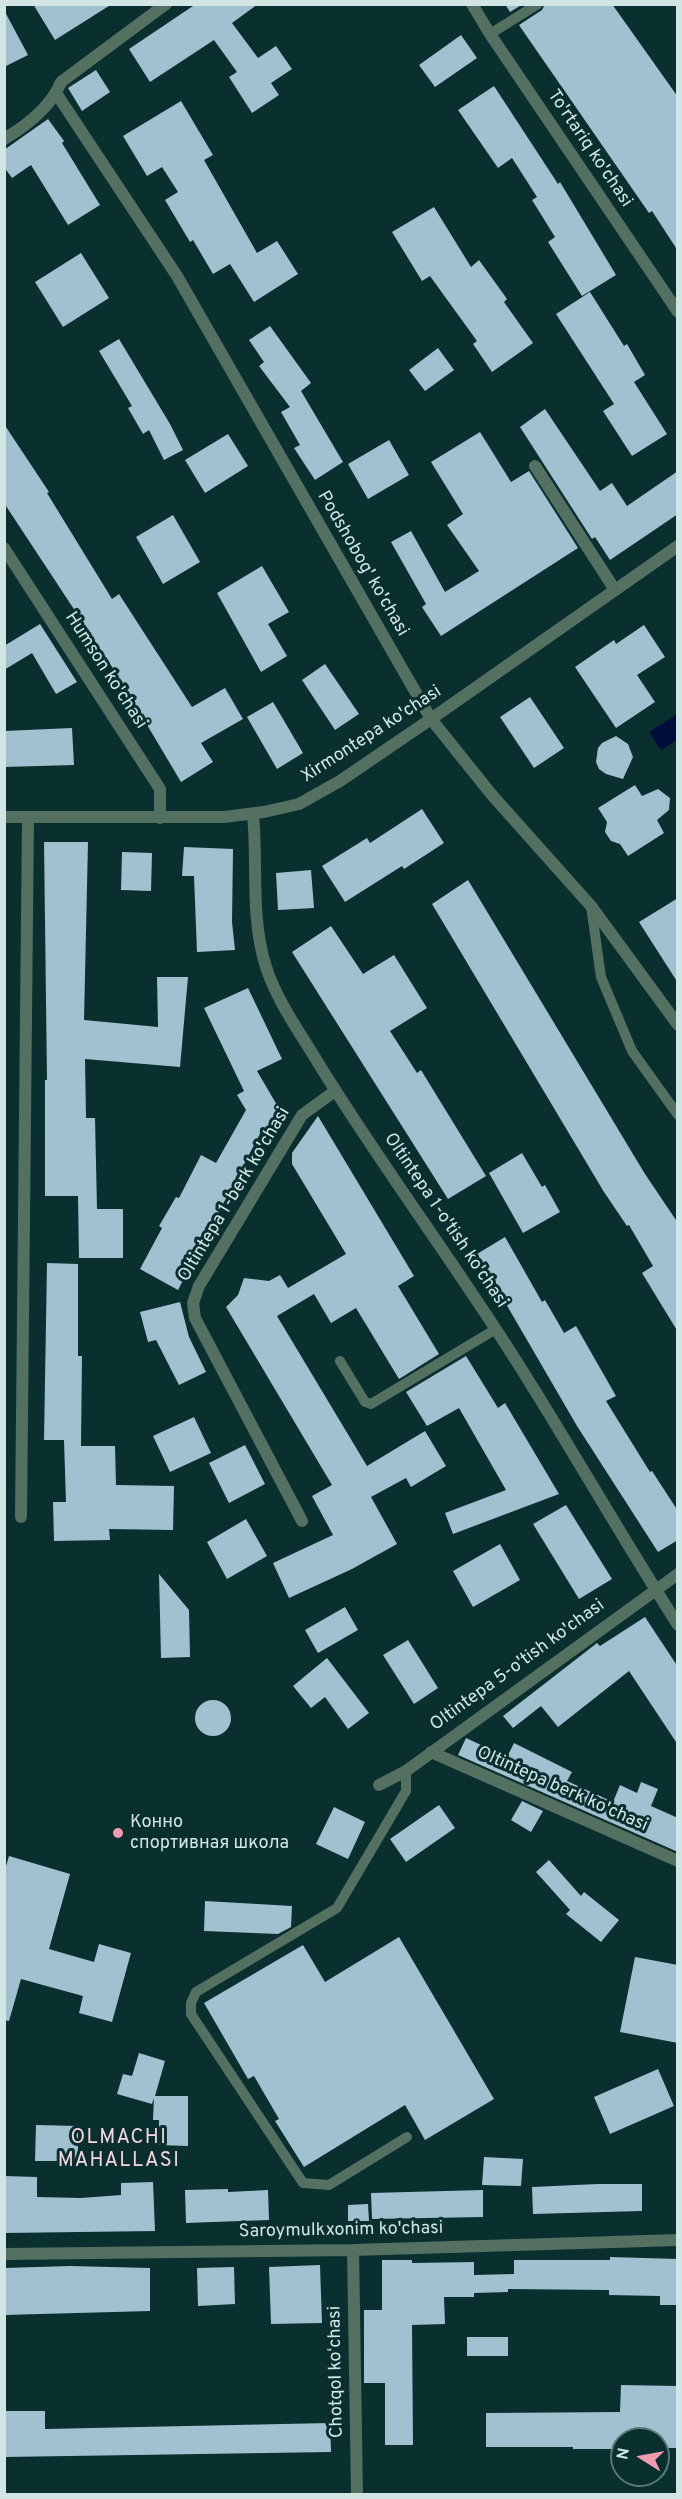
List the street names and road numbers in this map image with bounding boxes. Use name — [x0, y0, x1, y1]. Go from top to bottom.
street label: To'rtariq ko'chasi — [542, 86, 636, 212]
street label: Podshobog' ko'chasi — [312, 487, 412, 641]
street label: Humson ko'chasi — [59, 608, 151, 734]
street label: Xirmontepa ko'chasi — [298, 682, 446, 788]
street label: Oltintepa 1-berk ko'chasi — [174, 1104, 296, 1286]
street label: Oltintepa 1-o'tish ko'chasi — [378, 1129, 512, 1313]
street label: Oltintepa 5-o'tish ko'chasi — [427, 1595, 609, 1737]
street label: Oltintepa berk ko'chasi — [473, 1743, 651, 1837]
street label: Saroymulkxonim ko'chasi — [239, 2218, 443, 2244]
street label: Chotqol koʻchasi — [325, 2306, 349, 2438]

